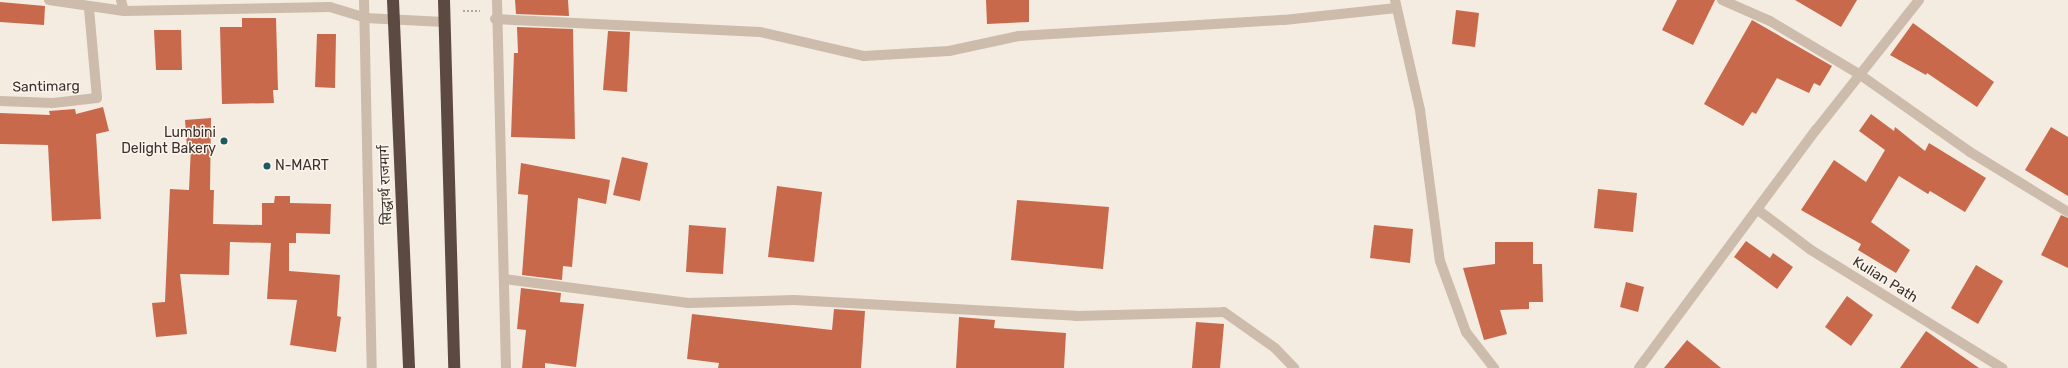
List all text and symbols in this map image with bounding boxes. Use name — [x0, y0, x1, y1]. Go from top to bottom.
street label: Santimarg — [12, 78, 80, 96]
place label: Lumbini Delight Bakery — [121, 125, 216, 158]
marker: Lumbini Delight Bakery — [219, 136, 229, 146]
street label: सिद्धार्थ राजमार्ग — [376, 145, 396, 225]
place label: N-MART — [275, 158, 329, 174]
marker: N-MART — [262, 161, 272, 171]
street label: Kulian Path — [1849, 253, 1921, 307]

